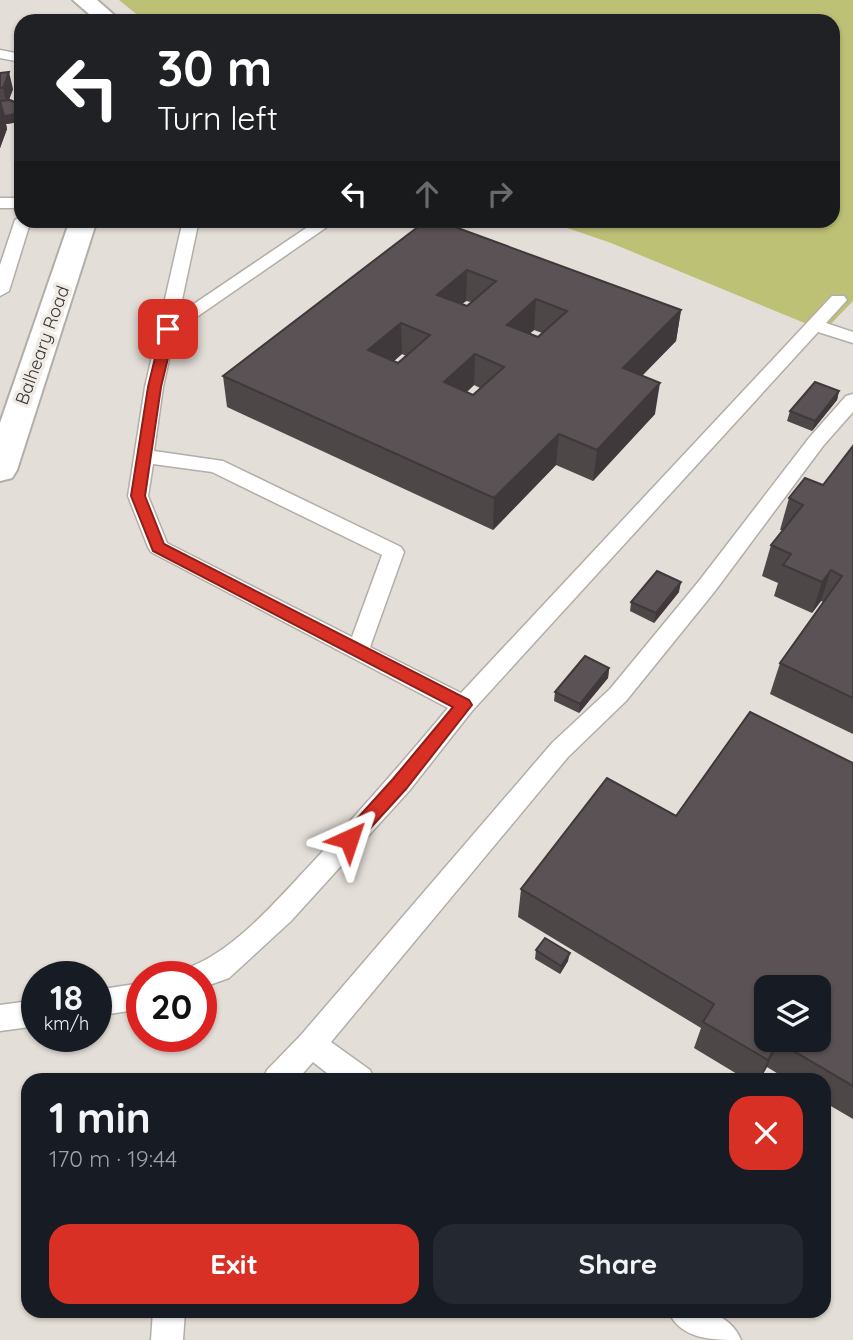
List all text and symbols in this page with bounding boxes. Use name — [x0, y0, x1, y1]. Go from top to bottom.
text: 30 m — [157, 37, 272, 98]
icon: left — [42, 42, 133, 133]
text: Turn left — [157, 98, 278, 138]
icon: left — [335, 175, 373, 213]
icon: ahead — [408, 175, 446, 213]
icon: right — [481, 175, 519, 213]
street label: Balheary Road — [10, 282, 74, 408]
pin — [138, 299, 198, 359]
icon: arrive — [149, 310, 187, 348]
position arrow — [312, 802, 386, 876]
speed limit sign: 20 — [126, 961, 217, 1052]
text: 18 — [50, 975, 83, 1019]
map controls — [754, 975, 831, 1052]
button: layers — [754, 975, 831, 1052]
text: km/h — [44, 1012, 89, 1035]
text: 1 min — [49, 1091, 151, 1144]
button: close — [729, 1096, 803, 1170]
text: 170 m · 19:44 — [49, 1144, 177, 1173]
button: Exit — [49, 1224, 419, 1304]
button: Share — [433, 1224, 803, 1304]

